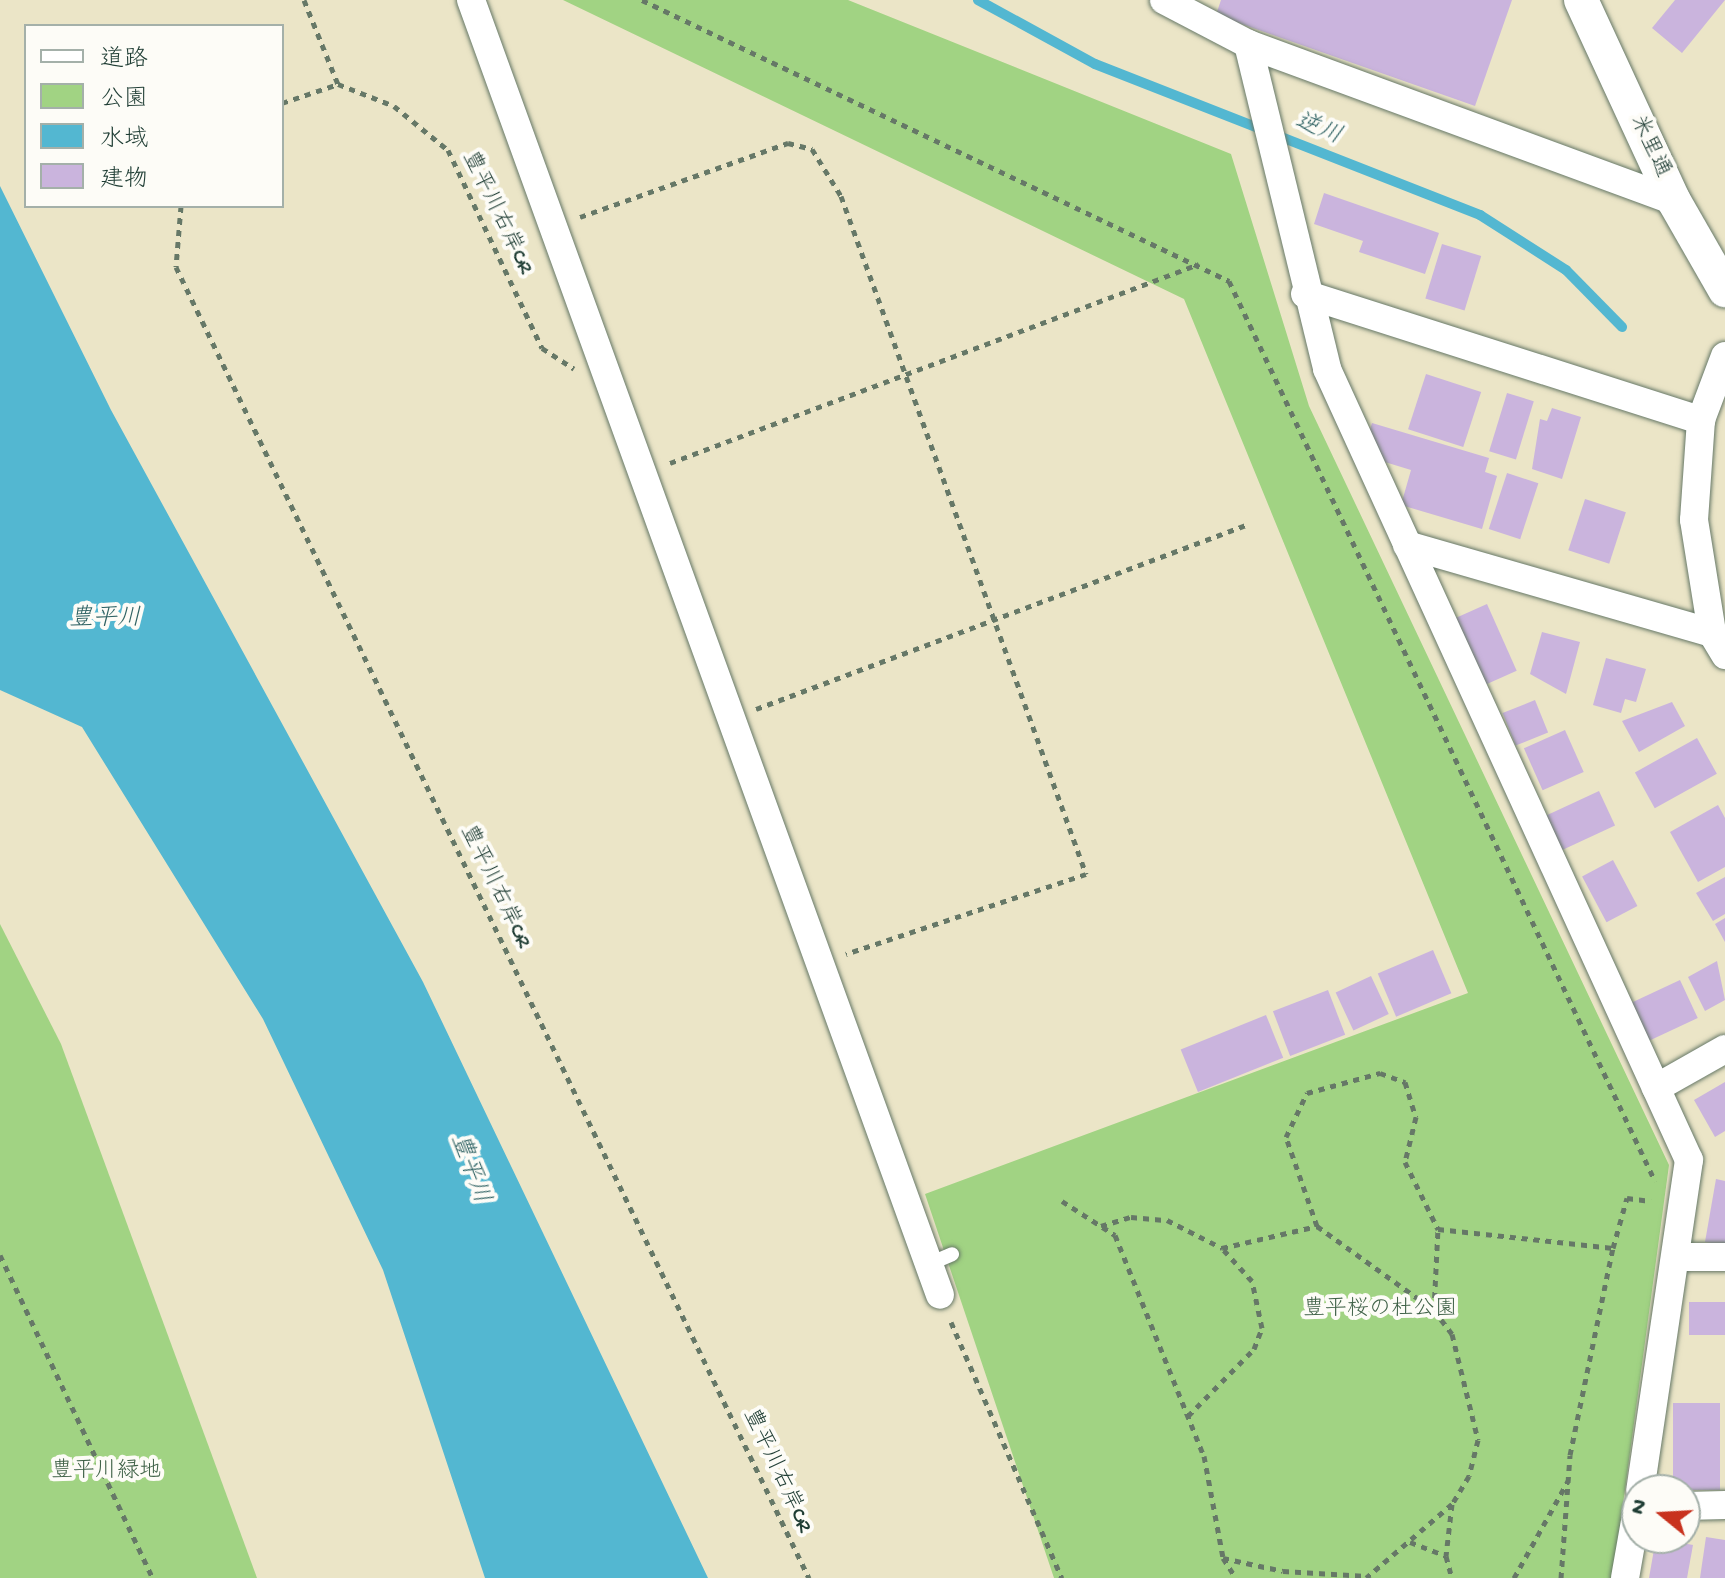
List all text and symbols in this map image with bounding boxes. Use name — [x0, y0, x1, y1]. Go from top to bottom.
legend — [24, 24, 284, 208]
text: 道路 — [100, 46, 148, 75]
text: 公園 — [100, 86, 148, 115]
water label: 逆川 — [1290, 108, 1346, 152]
street label: 米里通 — [1623, 112, 1675, 182]
text: 水域 — [100, 126, 148, 155]
street label: 豊平川右岸CR — [455, 147, 537, 279]
text: 建物 — [100, 166, 148, 195]
water label: 豊平川 — [69, 606, 141, 634]
street label: 豊平川右岸CR — [453, 821, 535, 953]
water label: 豊平川 — [443, 1130, 495, 1208]
park label: 豊平桜の杜公園 — [1303, 1298, 1457, 1324]
street label: 豊平川右岸CR — [736, 1405, 816, 1537]
park label: 豊平川緑地 — [51, 1460, 161, 1486]
north arrow — [1621, 1474, 1701, 1554]
text: N — [1625, 1496, 1655, 1518]

